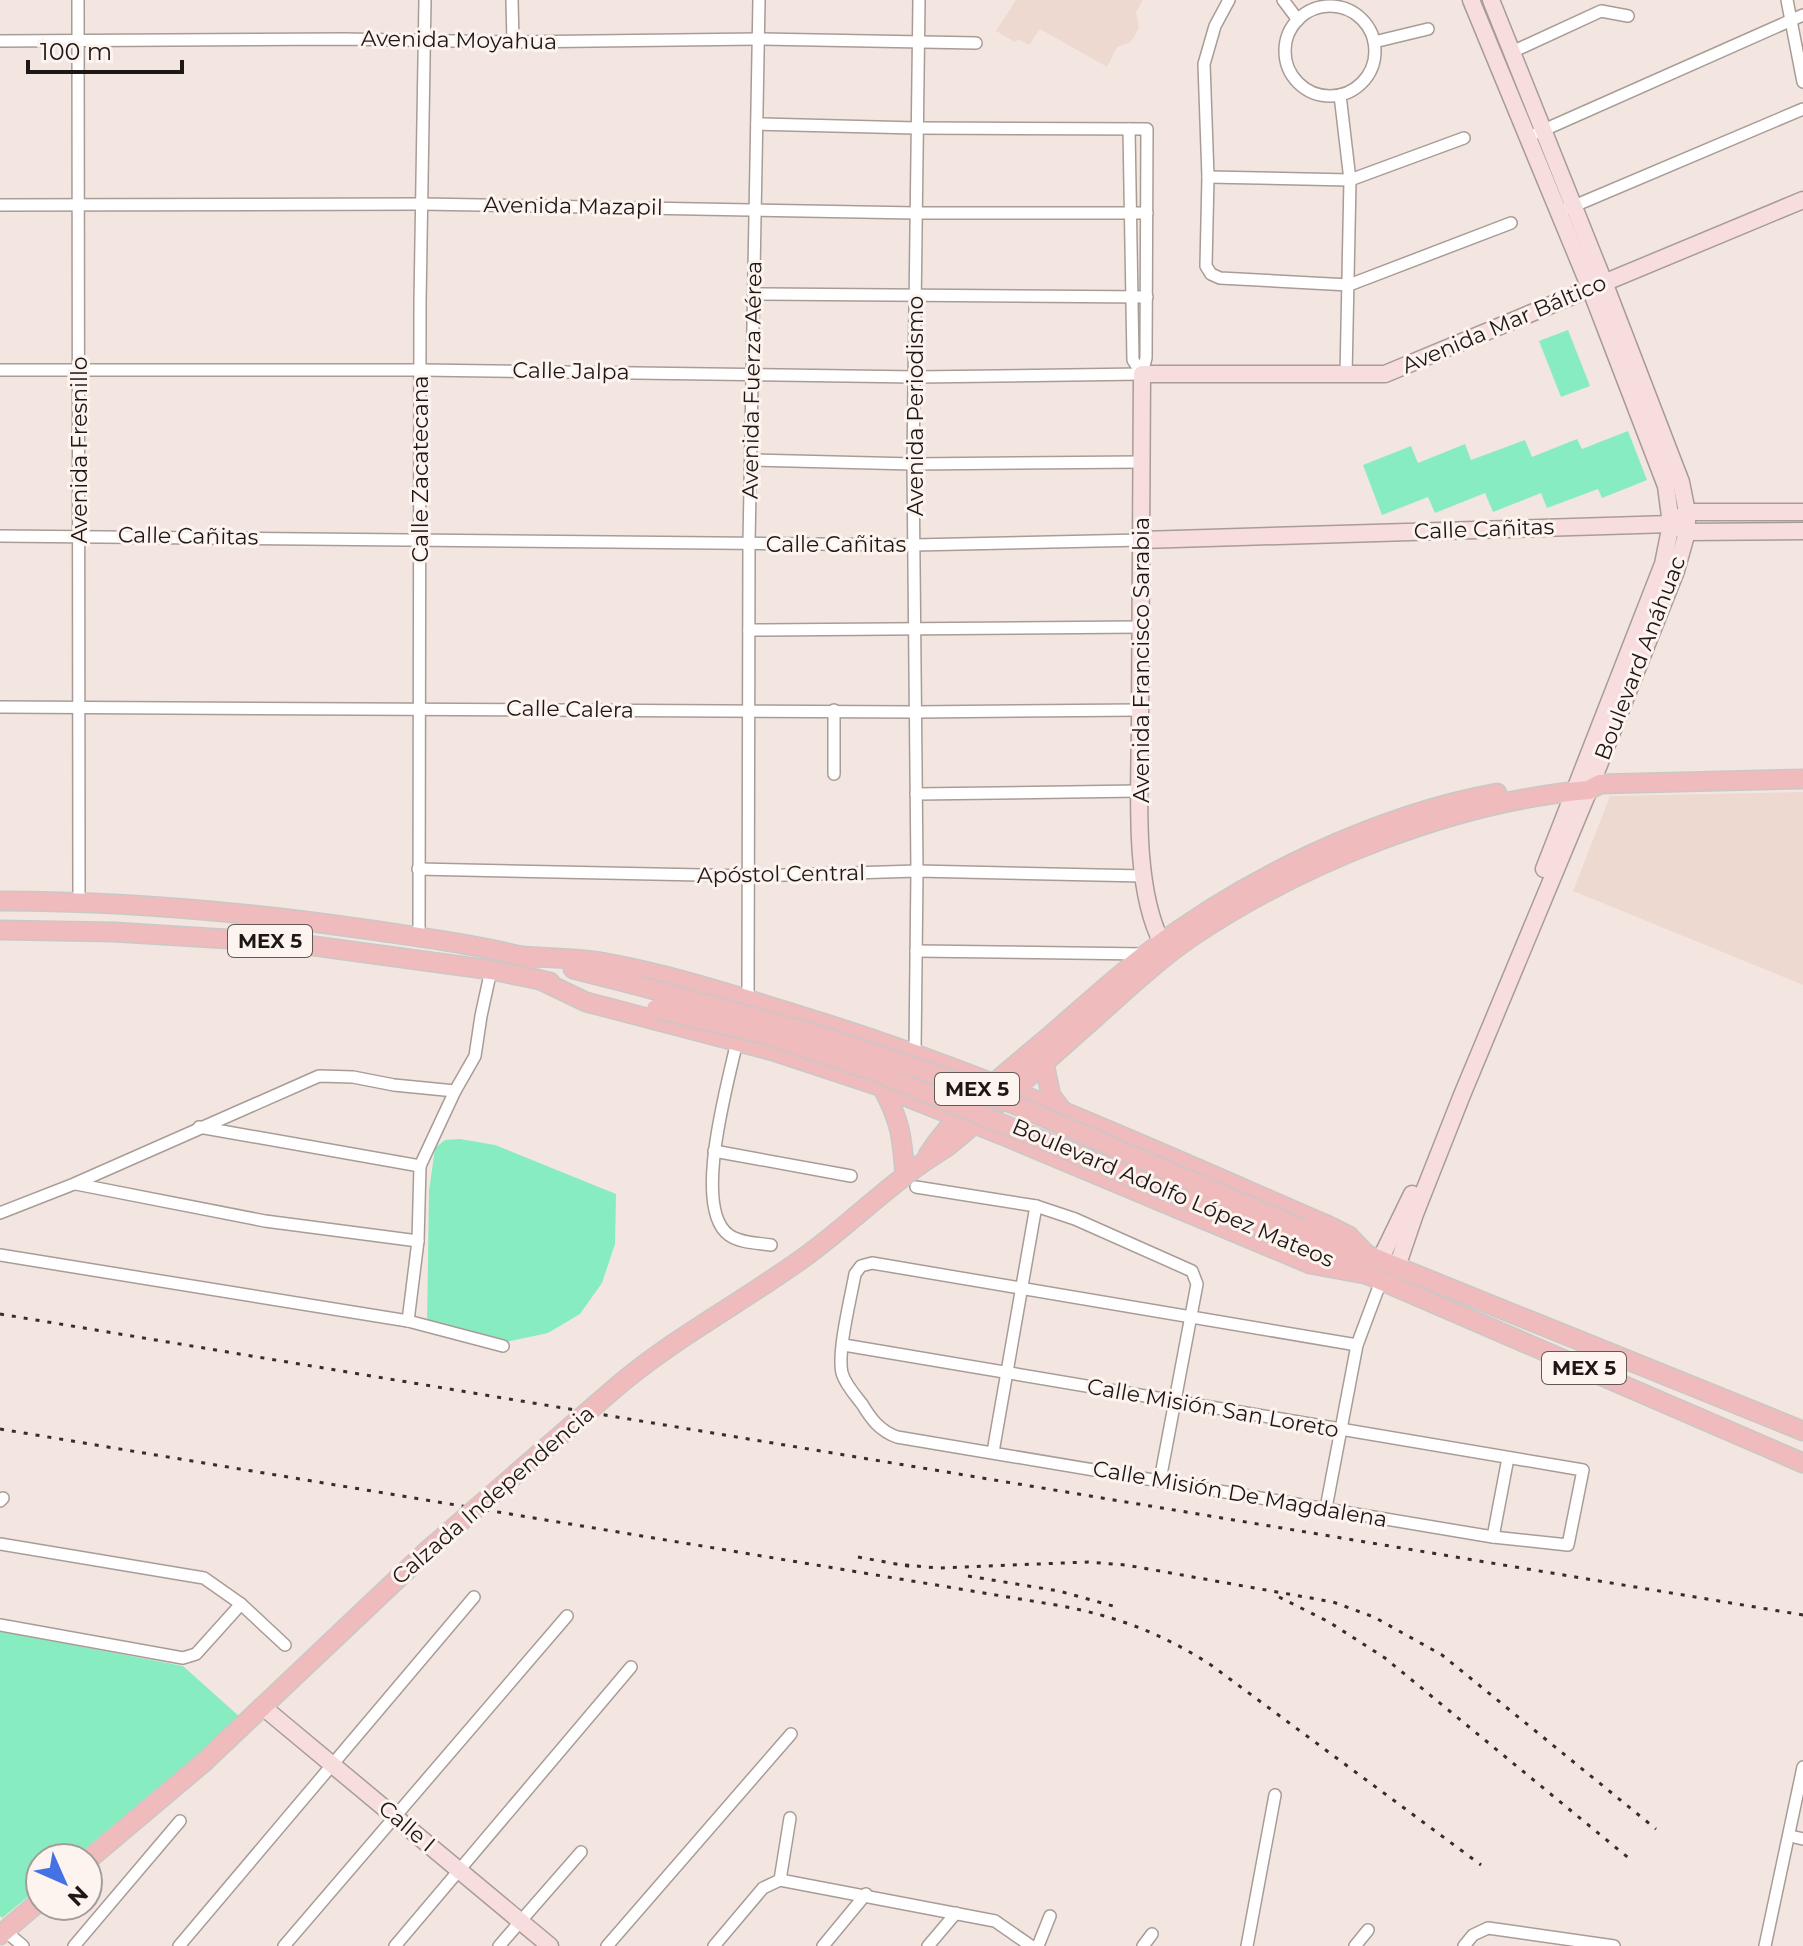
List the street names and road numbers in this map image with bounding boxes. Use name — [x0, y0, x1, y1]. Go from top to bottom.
street label: Avenida Moyahua — [361, 25, 557, 55]
street label: Avenida Mazapil — [483, 191, 663, 221]
street label: Avenida Fuerza Aérea — [736, 261, 768, 499]
street label: Avenida Mar Báltico — [1398, 269, 1610, 379]
street label: Avenida Periodismo — [902, 296, 929, 516]
street label: Avenida Fresnillo — [66, 356, 93, 544]
street label: Calle Jalpa — [512, 356, 630, 386]
street label: Calle Zacatecana — [407, 376, 434, 563]
street label: Calle Cañitas — [1413, 513, 1555, 545]
street label: Avenida Francisco Sarabia — [1128, 517, 1155, 803]
street label: Calle Cañitas — [118, 521, 259, 551]
street label: Calle Cañitas — [766, 531, 907, 558]
street label: Boulevard Anáhuac — [1589, 552, 1691, 764]
street label: Calle Calera — [506, 694, 634, 724]
street label: Apóstol Central — [697, 859, 865, 889]
road number: MEX 5 — [228, 925, 312, 957]
road number: MEX 5 — [935, 1073, 1019, 1105]
street label: Boulevard Adolfo López Mateos — [1008, 1113, 1338, 1273]
road number: MEX 5 — [1542, 1352, 1626, 1384]
street label: Calle Misión San Loreto — [1085, 1373, 1341, 1443]
street label: Calzada Independencia — [386, 1400, 600, 1590]
street label: Calle Misión De Magdalena — [1091, 1455, 1389, 1533]
street label: Calle I — [373, 1794, 441, 1858]

